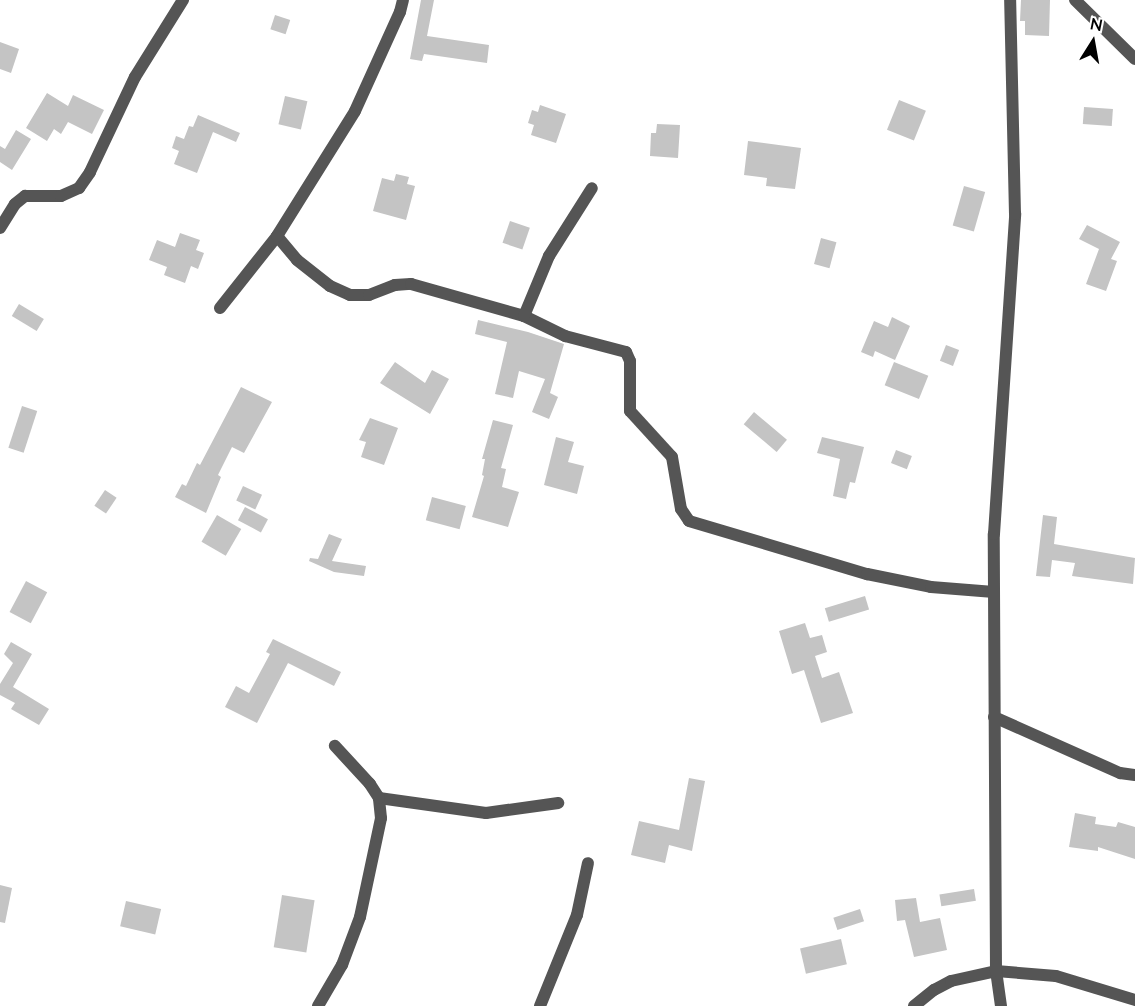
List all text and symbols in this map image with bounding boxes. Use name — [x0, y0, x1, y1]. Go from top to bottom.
north arrow — [1063, 12, 1123, 72]
text: N — [1089, 13, 1104, 34]

